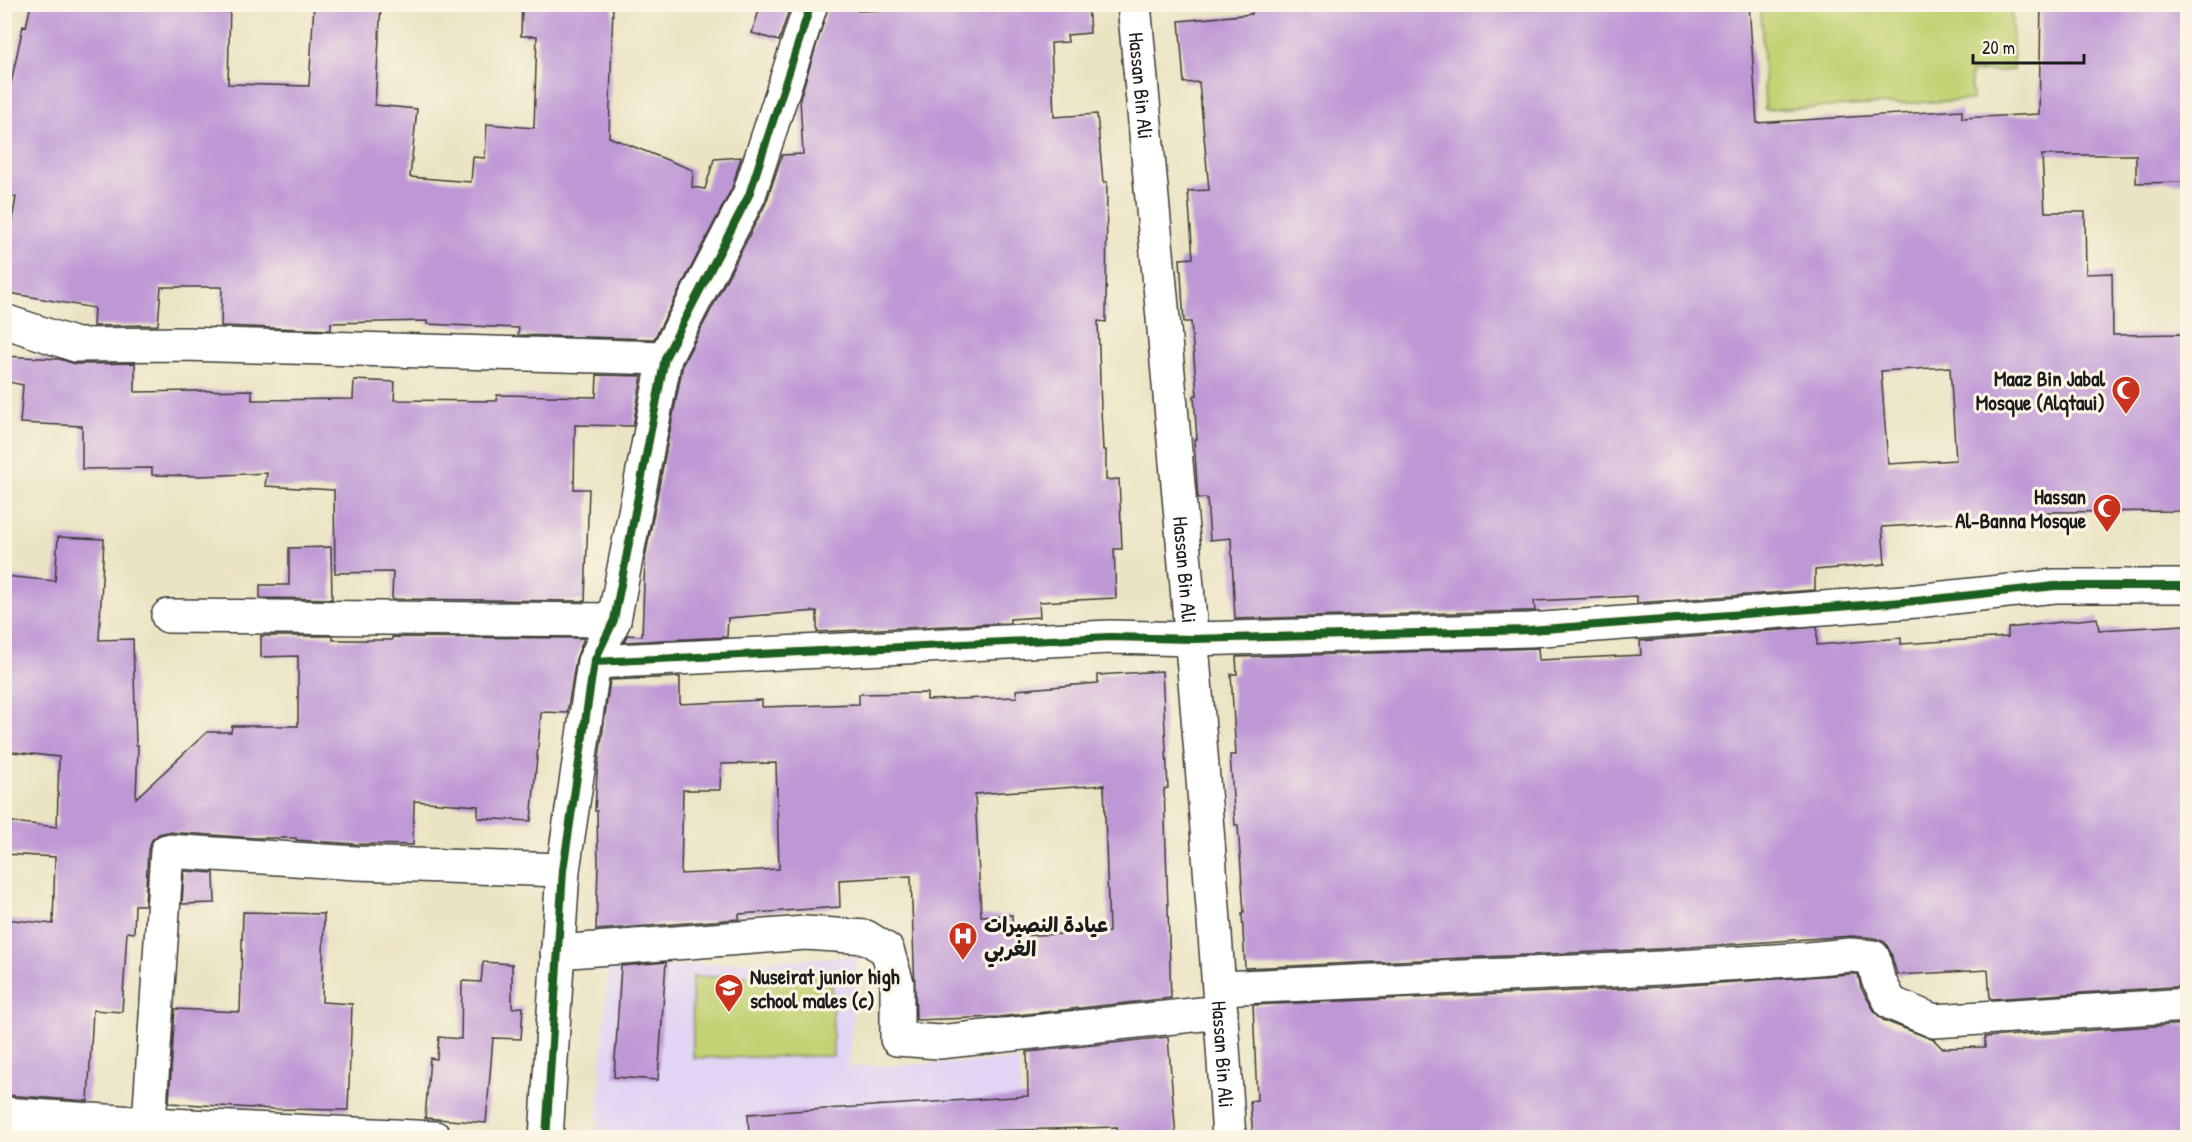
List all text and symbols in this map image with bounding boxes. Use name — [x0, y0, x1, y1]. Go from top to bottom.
scale bar — [1973, 27, 2084, 65]
street label: Hassan Bin Ali — [1122, 31, 1161, 140]
text: 20 m — [1982, 35, 2015, 60]
place label: Maaz Bin Jabal Mosque (Alqtaui) — [1976, 364, 2105, 418]
mosque icon: Maaz Bin Jabal Mosque (Alqtaui) — [2110, 374, 2142, 416]
place label: Hassan Al-Banna Mosque — [1955, 482, 2087, 536]
mosque icon: Hassan Al-Banna Mosque — [2091, 492, 2123, 534]
street label: Hassan Bin Ali — [1166, 515, 1205, 624]
place label: عيادة النصيرات الغربي — [984, 910, 1108, 968]
hospital icon: عيادة النصيرات الغربي — [947, 920, 979, 962]
place label: Nuseirat junior high school males (c) — [750, 962, 900, 1015]
school or university icon: Nuseirat junior high school males (c) — [713, 972, 745, 1014]
street label: Hassan Bin Ali — [1205, 1000, 1242, 1109]

